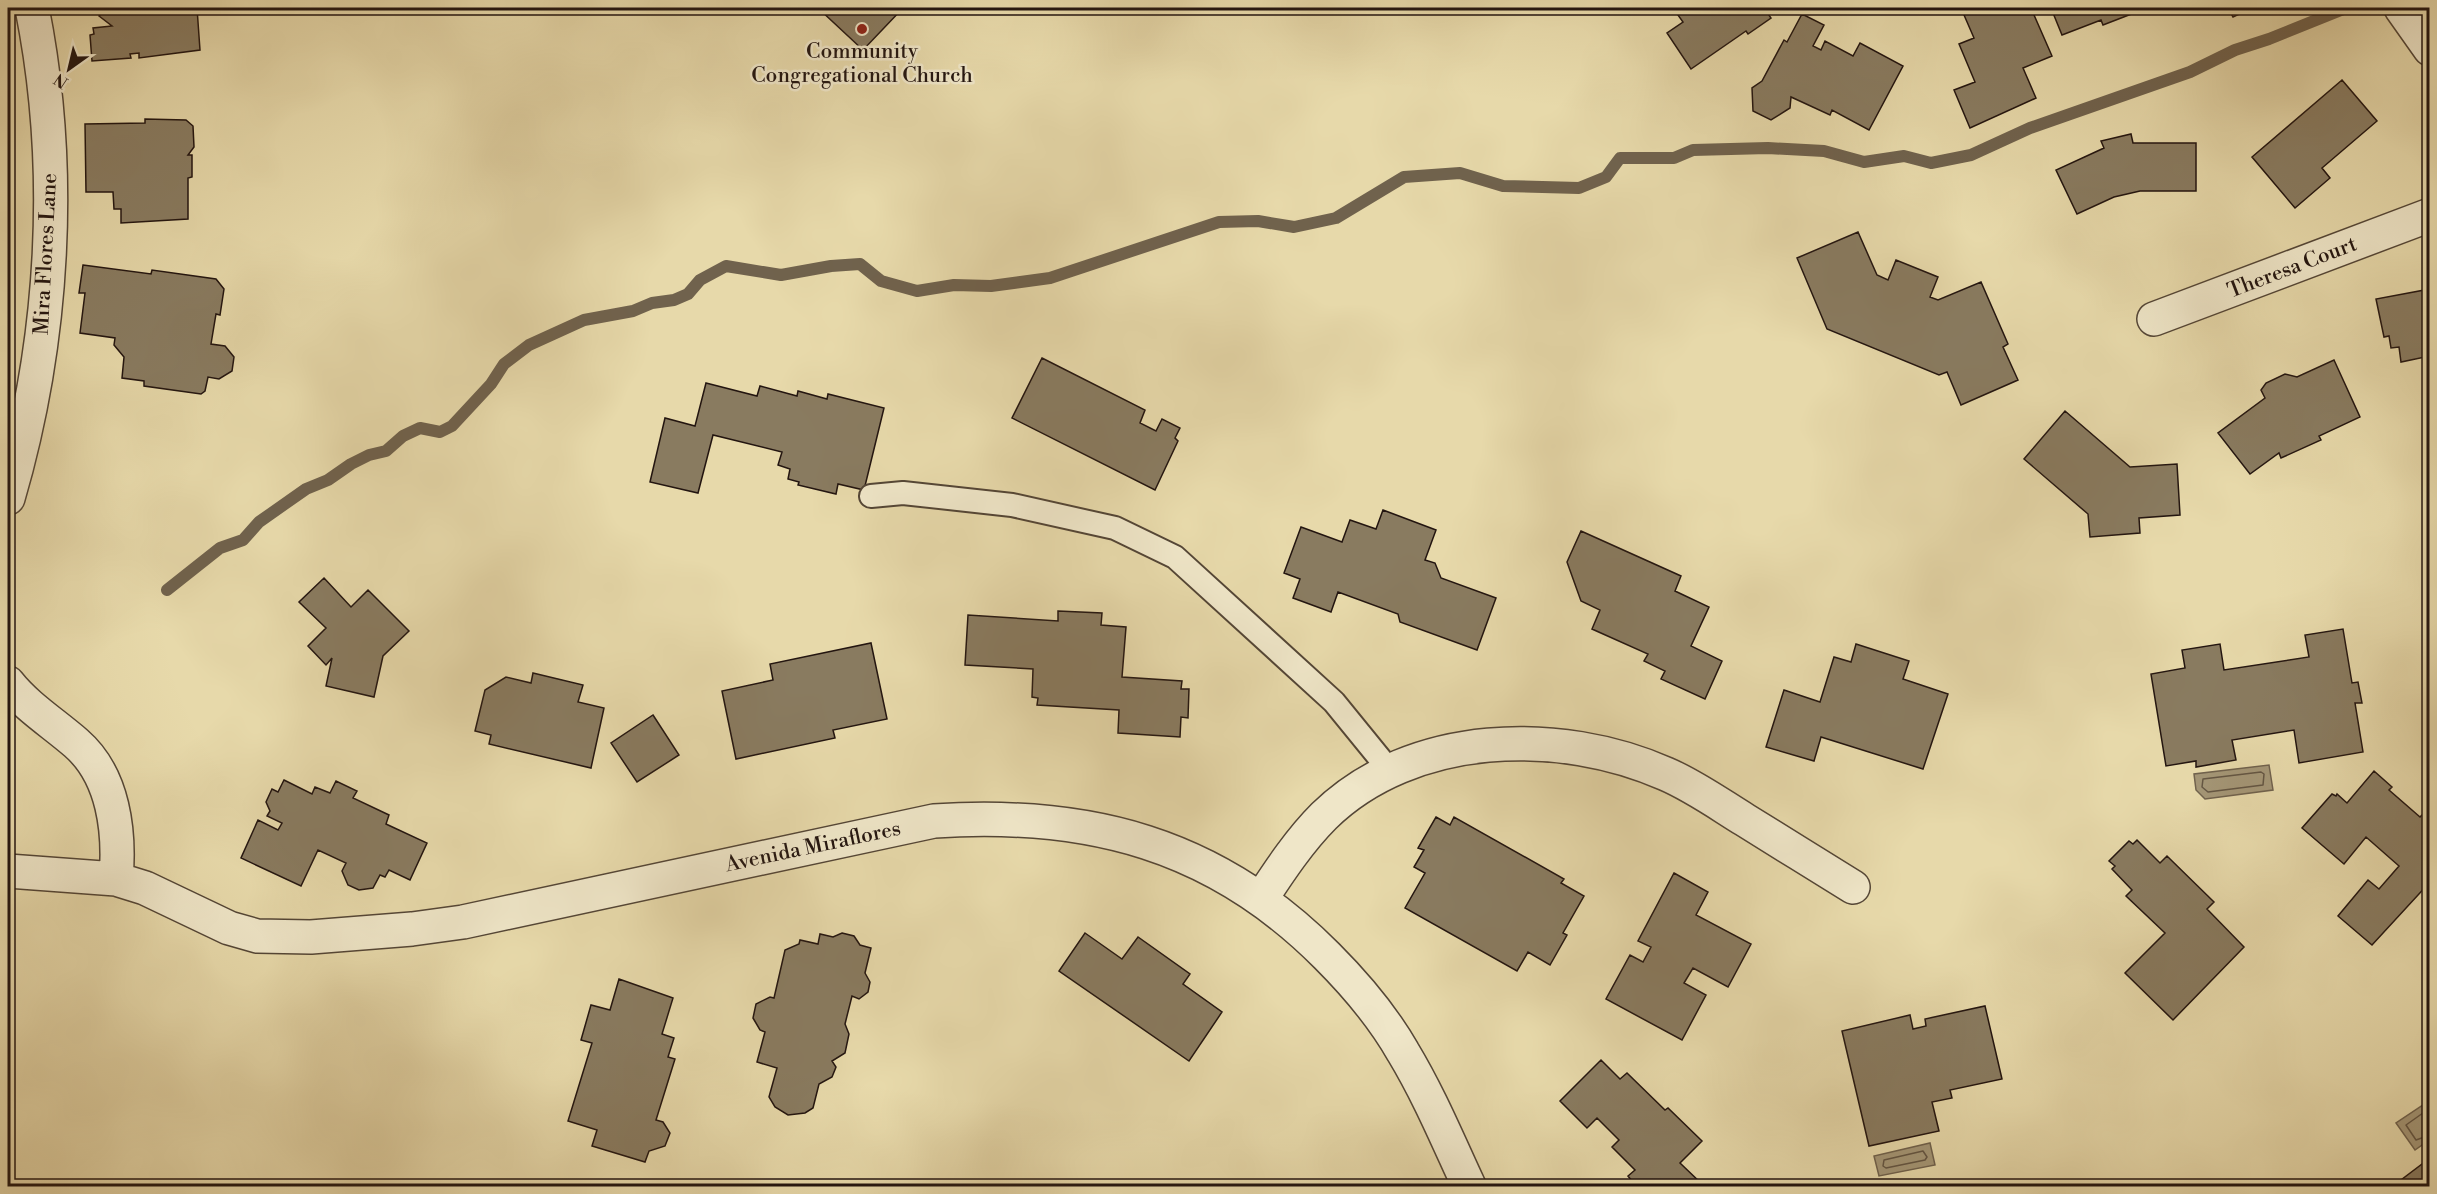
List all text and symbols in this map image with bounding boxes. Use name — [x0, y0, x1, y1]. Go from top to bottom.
marker: Community Congregational Church — [855, 22, 869, 36]
north arrow — [39, 39, 99, 99]
place label: Community Congregational Church — [751, 39, 973, 89]
text: N — [50, 69, 72, 92]
street label: Mira Flores Lane — [29, 173, 63, 336]
street label: Theresa Court — [2224, 231, 2361, 305]
street label: Avenida Miraflores — [722, 816, 903, 878]

